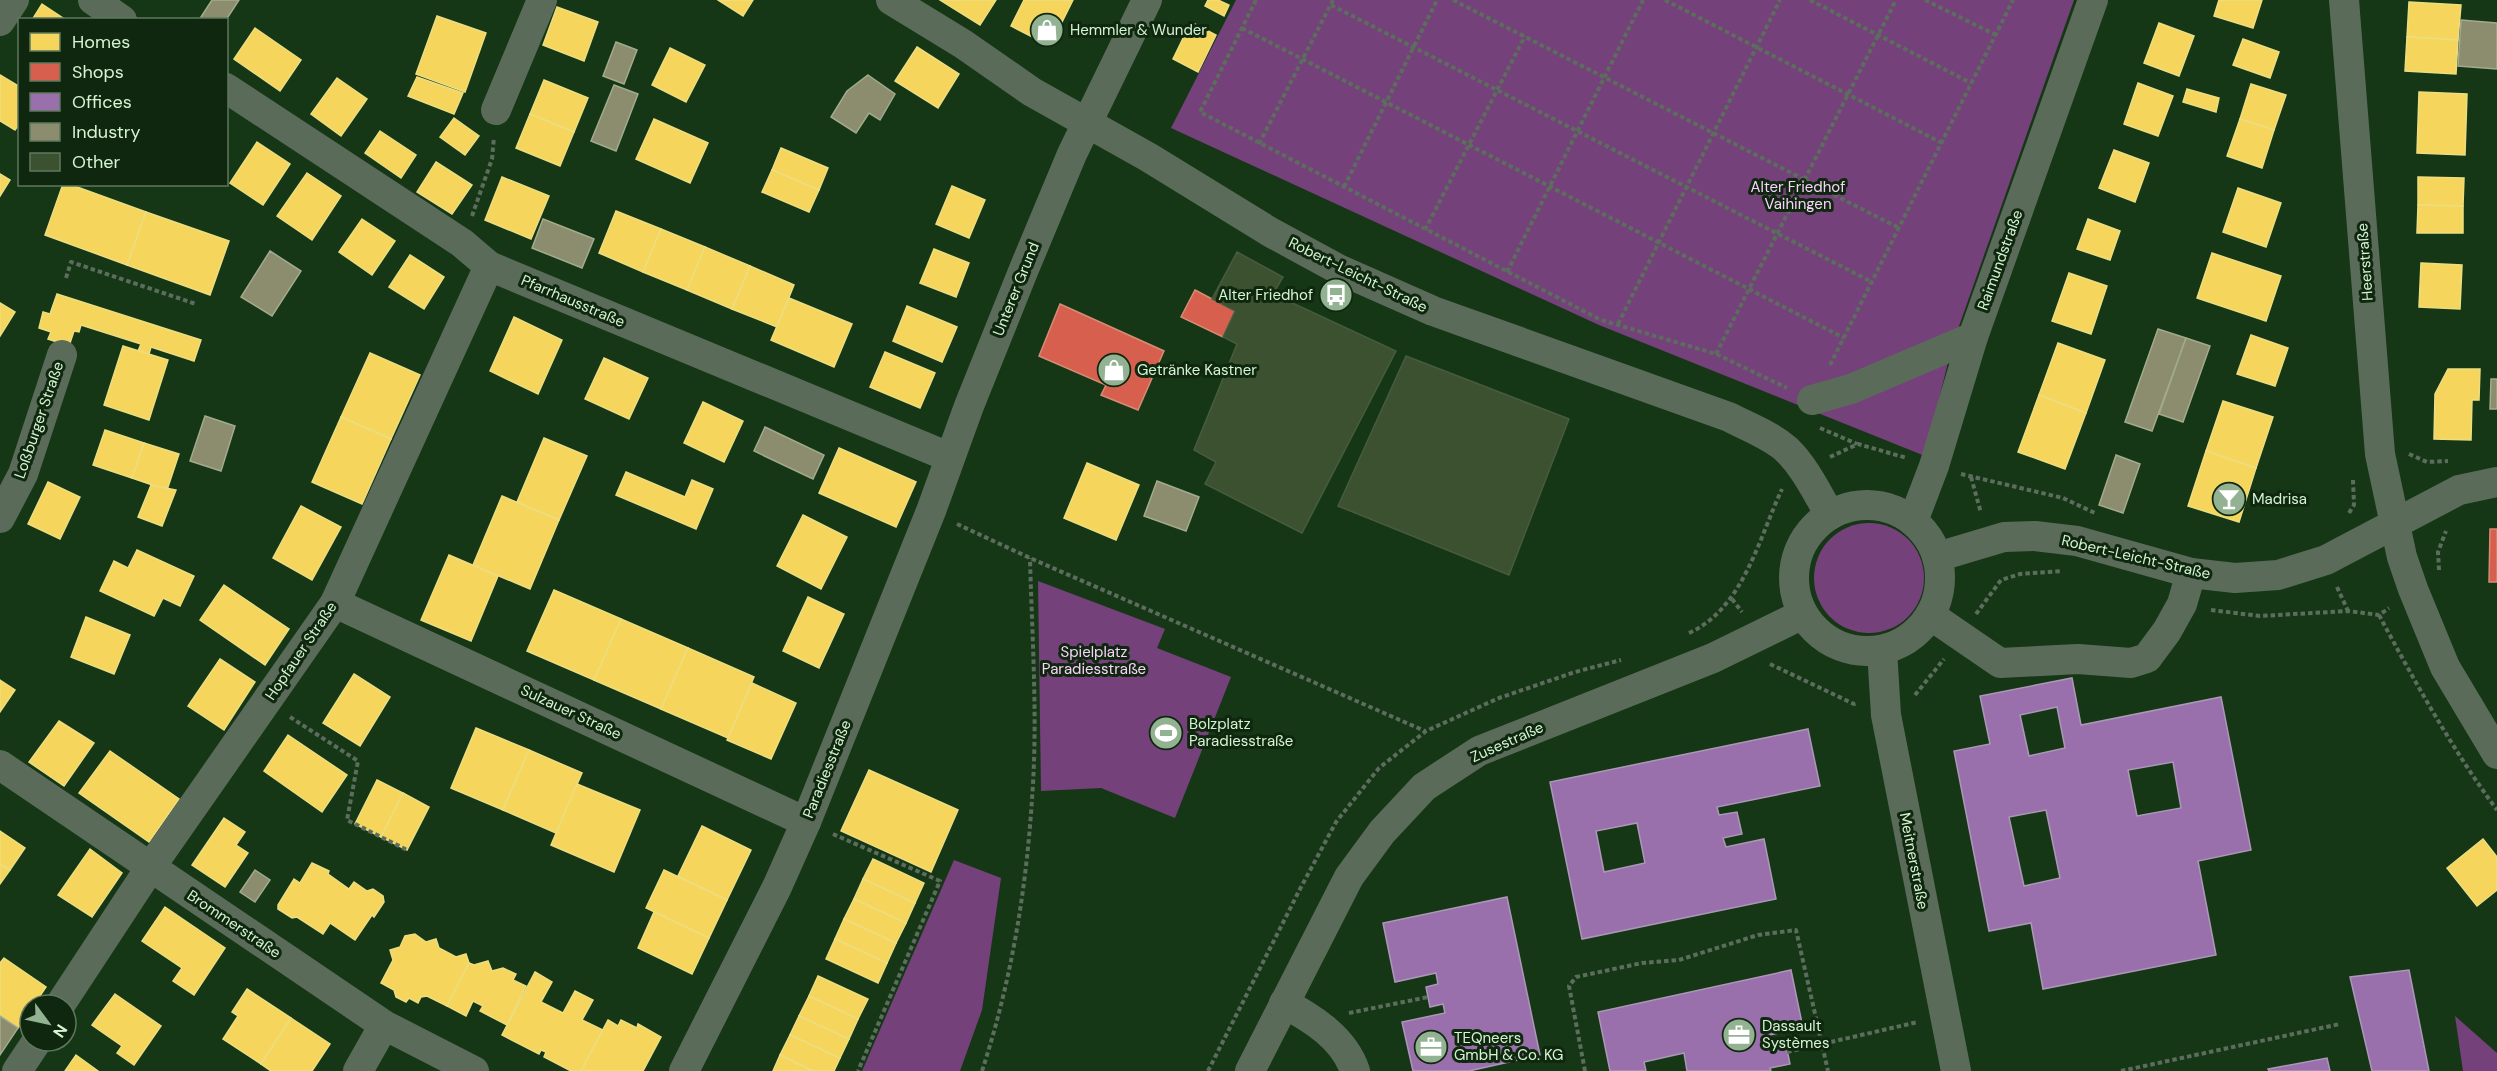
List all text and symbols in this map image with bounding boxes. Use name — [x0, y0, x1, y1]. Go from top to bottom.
shop icon: Hemmler & Wunder — [1029, 12, 1065, 48]
legend — [18, 18, 228, 186]
place label: Hemmler & Wunder — [1070, 20, 1207, 40]
text: Homes — [72, 30, 130, 54]
text: Shops — [72, 60, 124, 84]
text: Offices — [72, 90, 132, 114]
text: Industry — [72, 120, 141, 144]
text: Other — [72, 150, 121, 174]
park label: Alter Friedhof Vaihingen — [1751, 177, 1845, 214]
street label: Raimundstraße — [1973, 207, 2027, 313]
street label: Heerstraße — [2352, 222, 2378, 302]
street label: Robert-Leicht-Straße — [1285, 233, 1431, 317]
street label: Unterer Grund — [988, 239, 1044, 339]
street label: Pfarrhausstraße — [518, 270, 628, 332]
bus stop icon: Alter Friedhof — [1318, 277, 1354, 313]
place label: Alter Friedhof — [1218, 285, 1313, 305]
shop icon: Getränke Kastner — [1096, 352, 1132, 388]
street label: Loßburger Straße — [10, 359, 68, 481]
place label: Getränke Kastner — [1137, 360, 1257, 380]
bar icon: Madrisa — [2211, 481, 2247, 517]
place label: Madrisa — [2252, 489, 2307, 509]
street label: Robert-Leicht-Straße — [2060, 530, 2212, 584]
street label: Hopfauer Straße — [261, 598, 341, 704]
park label: Spielplatz Paradiesstraße — [1042, 642, 1146, 679]
street label: Sulzauer Straße — [517, 680, 625, 744]
place label: Bolzplatz Paradiesstraße — [1189, 714, 1293, 751]
sports icon: Bolzplatz Paradiesstraße — [1148, 715, 1184, 751]
street label: Paradiesstraße — [798, 717, 856, 821]
street label: Zusestraße — [1467, 717, 1547, 767]
street label: Meitnerstraße — [1895, 811, 1933, 911]
street label: Brommerstraße — [183, 885, 285, 963]
north arrow — [18, 993, 78, 1053]
place label: Dassault Systèmes — [1762, 1016, 1829, 1053]
office icon: Dassault Systèmes — [1721, 1017, 1757, 1053]
text: N — [48, 1020, 72, 1042]
place label: TEQneers GmbH & Co. KG — [1454, 1028, 1563, 1065]
office icon: TEQneers GmbH & Co. KG — [1413, 1029, 1449, 1065]

